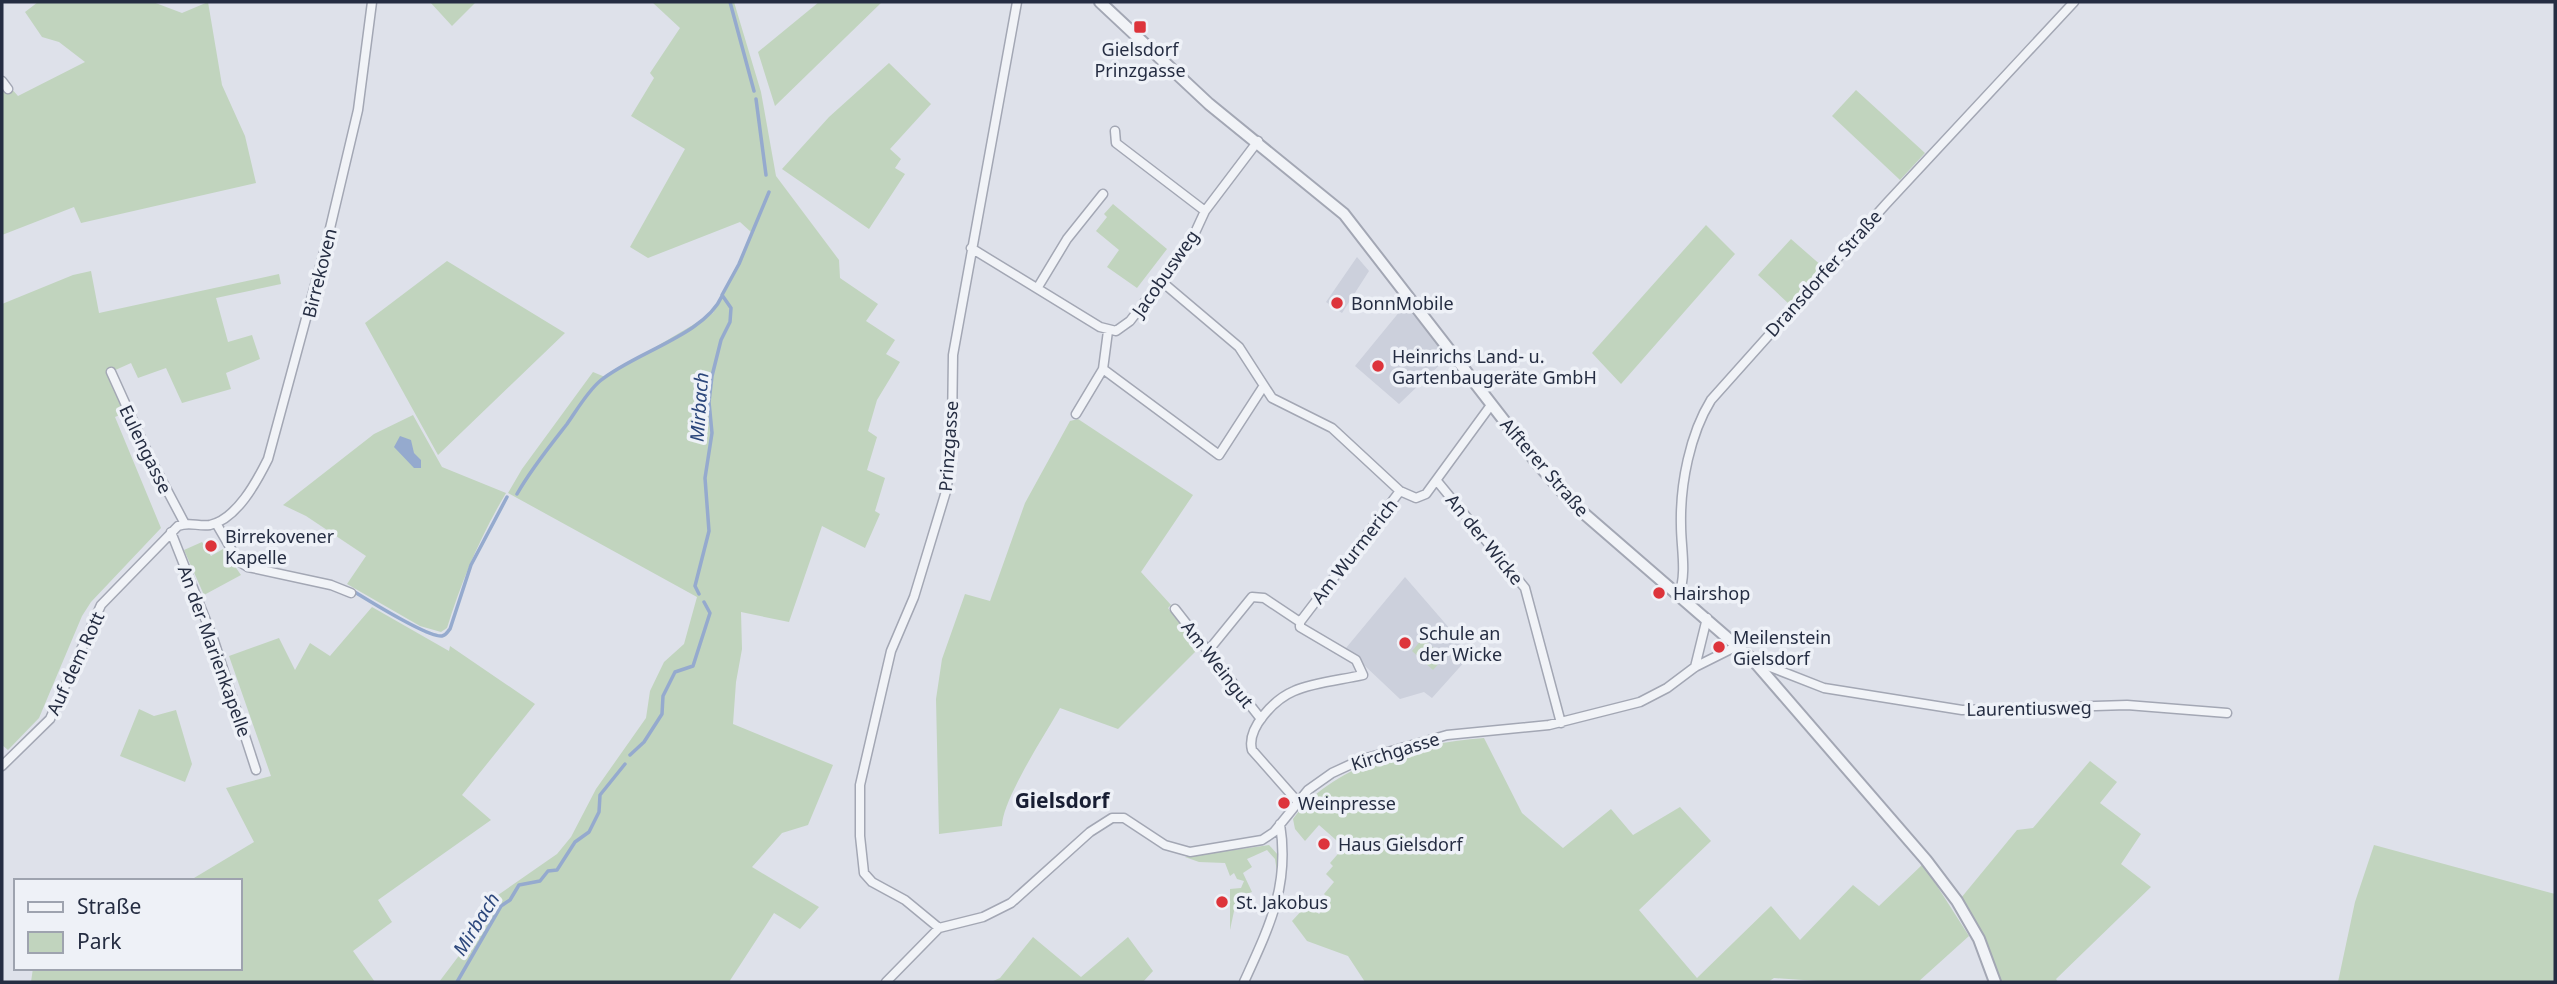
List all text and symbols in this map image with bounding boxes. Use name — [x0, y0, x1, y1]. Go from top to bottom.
marker: Gielsdorf Prinzgasse — [1132, 19, 1148, 35]
place label: Gielsdorf Prinzgasse — [1094, 37, 1186, 82]
street label: Dransdorfer Straße — [1760, 204, 1886, 342]
street label: Jacobusweg — [1125, 225, 1204, 323]
street label: Birrekoven — [296, 226, 342, 320]
place label: BonnMobile — [1351, 291, 1454, 315]
marker: BonnMobile — [1329, 295, 1345, 311]
place label: Heinrichs Land- u. Gartenbaugeräte GmbH — [1392, 344, 1597, 389]
marker: Heinrichs Land- u. Gartenbaugeräte GmbH — [1370, 358, 1386, 374]
water label: Mirbach — [684, 371, 714, 443]
street label: Prinzgasse — [933, 400, 963, 492]
street label: Eulengasse — [114, 401, 178, 497]
street label: Alfterer Straße — [1495, 413, 1595, 521]
street label: An der Wicke — [1441, 489, 1529, 589]
street label: Am Wurmerich — [1305, 494, 1403, 608]
place label: Birrekovener Kapelle — [225, 524, 335, 569]
marker: Birrekovener Kapelle — [203, 538, 219, 554]
street label: An der Marienkapelle — [173, 562, 257, 740]
place label: Hairshop — [1673, 581, 1750, 605]
marker: Hairshop — [1651, 585, 1667, 601]
street label: Auf dem Rott — [41, 607, 110, 719]
street label: Am Weingut — [1177, 616, 1260, 713]
place label: Schule an der Wicke — [1419, 621, 1502, 666]
place label: Meilenstein Gielsdorf — [1733, 625, 1831, 670]
marker: Schule an der Wicke — [1397, 635, 1413, 651]
marker: Meilenstein Gielsdorf — [1711, 639, 1727, 655]
street label: Laurentiusweg — [1966, 695, 2092, 721]
street label: Kirchgasse — [1348, 726, 1442, 776]
district label: Gielsdorf — [1015, 786, 1111, 814]
place label: Weinpresse — [1298, 791, 1396, 815]
marker: Weinpresse — [1276, 795, 1292, 811]
place label: Haus Gielsdorf — [1338, 832, 1463, 856]
marker: Haus Gielsdorf — [1316, 836, 1332, 852]
legend — [14, 879, 242, 970]
water label: Mirbach — [446, 887, 506, 961]
place label: St. Jakobus — [1236, 890, 1328, 914]
text: Straße — [77, 892, 141, 920]
marker: St. Jakobus — [1214, 894, 1230, 910]
text: Park — [77, 927, 122, 955]

